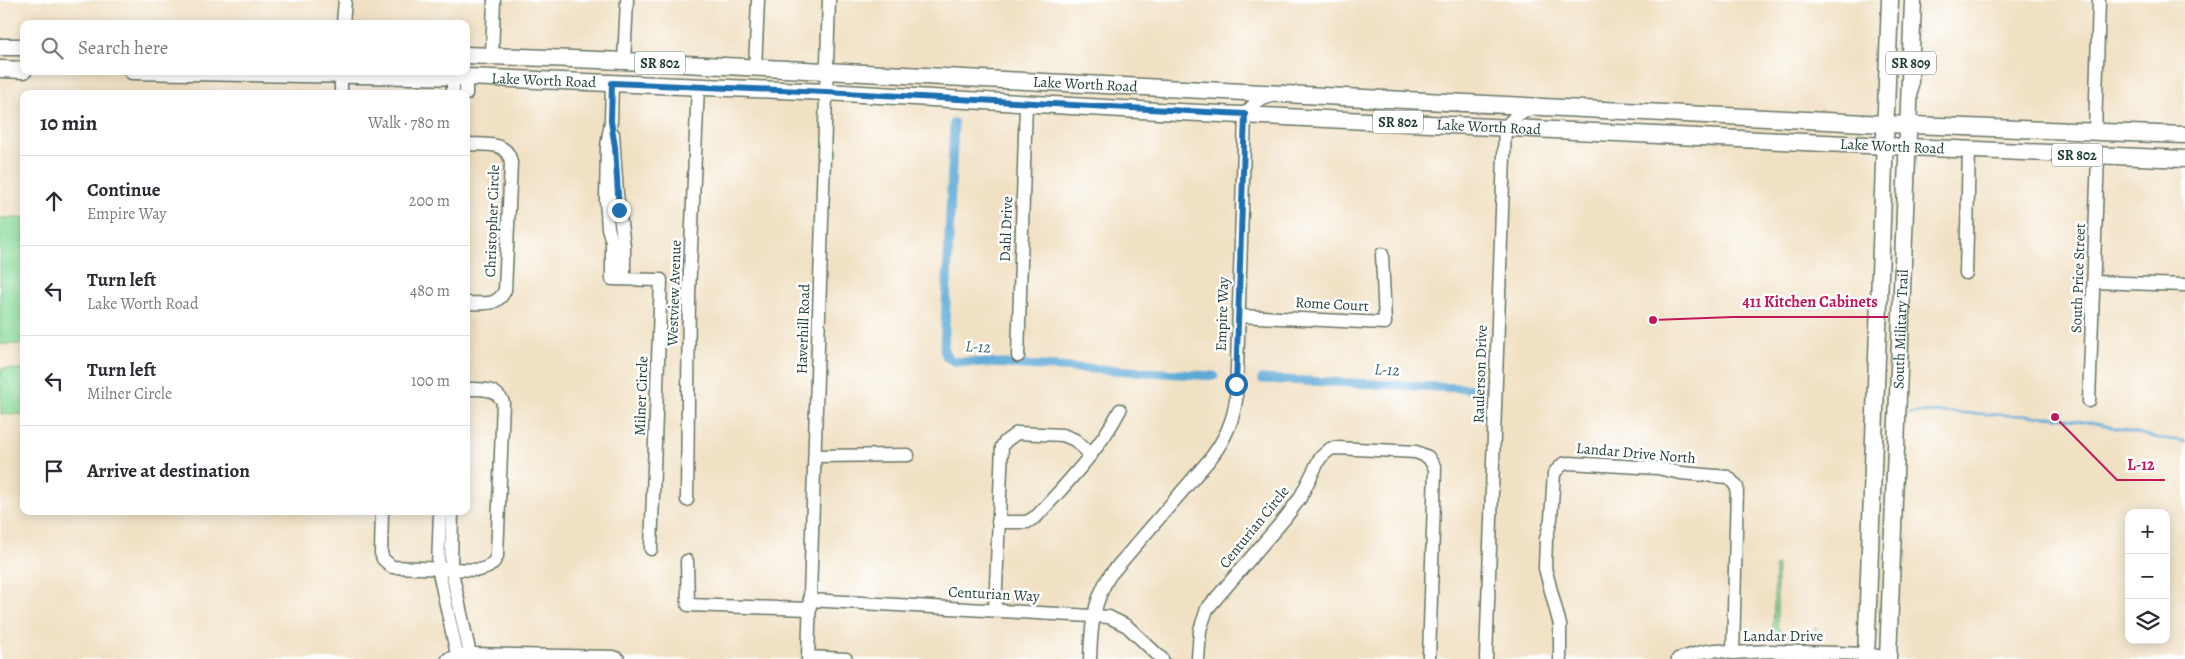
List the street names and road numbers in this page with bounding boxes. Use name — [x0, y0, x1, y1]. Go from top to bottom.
road number: SR 802 — [635, 52, 685, 74]
road number: SR 809 — [1886, 52, 1936, 74]
street label: Lake Worth Road — [491, 68, 598, 92]
street label: Lake Worth Road — [1032, 71, 1139, 97]
road number: SR 802 — [1373, 110, 1423, 134]
street label: Lake Worth Road — [1436, 114, 1542, 139]
street label: Lake Worth Road — [1839, 134, 1946, 159]
road number: SR 802 — [2052, 144, 2102, 166]
street label: Christopher Circle — [480, 164, 504, 278]
street label: Dahl Drive — [995, 195, 1017, 262]
street label: South Price Street — [2066, 223, 2090, 333]
street label: Westview Avenue — [662, 239, 686, 348]
street label: South Military Trail — [1888, 269, 1913, 389]
street label: Empire Way — [1211, 276, 1233, 352]
street label: Haverhill Road — [791, 283, 815, 375]
street label: Rome Court — [1295, 292, 1369, 316]
street label: Raulerson Drive — [1468, 324, 1492, 424]
street label: Milner Circle — [630, 356, 652, 436]
street label: Landar Drive North — [1575, 438, 1697, 468]
street label: Centurian Circle — [1214, 481, 1294, 573]
street label: Centurian Way — [948, 582, 1040, 606]
street label: Landar Drive — [1743, 626, 1823, 646]

